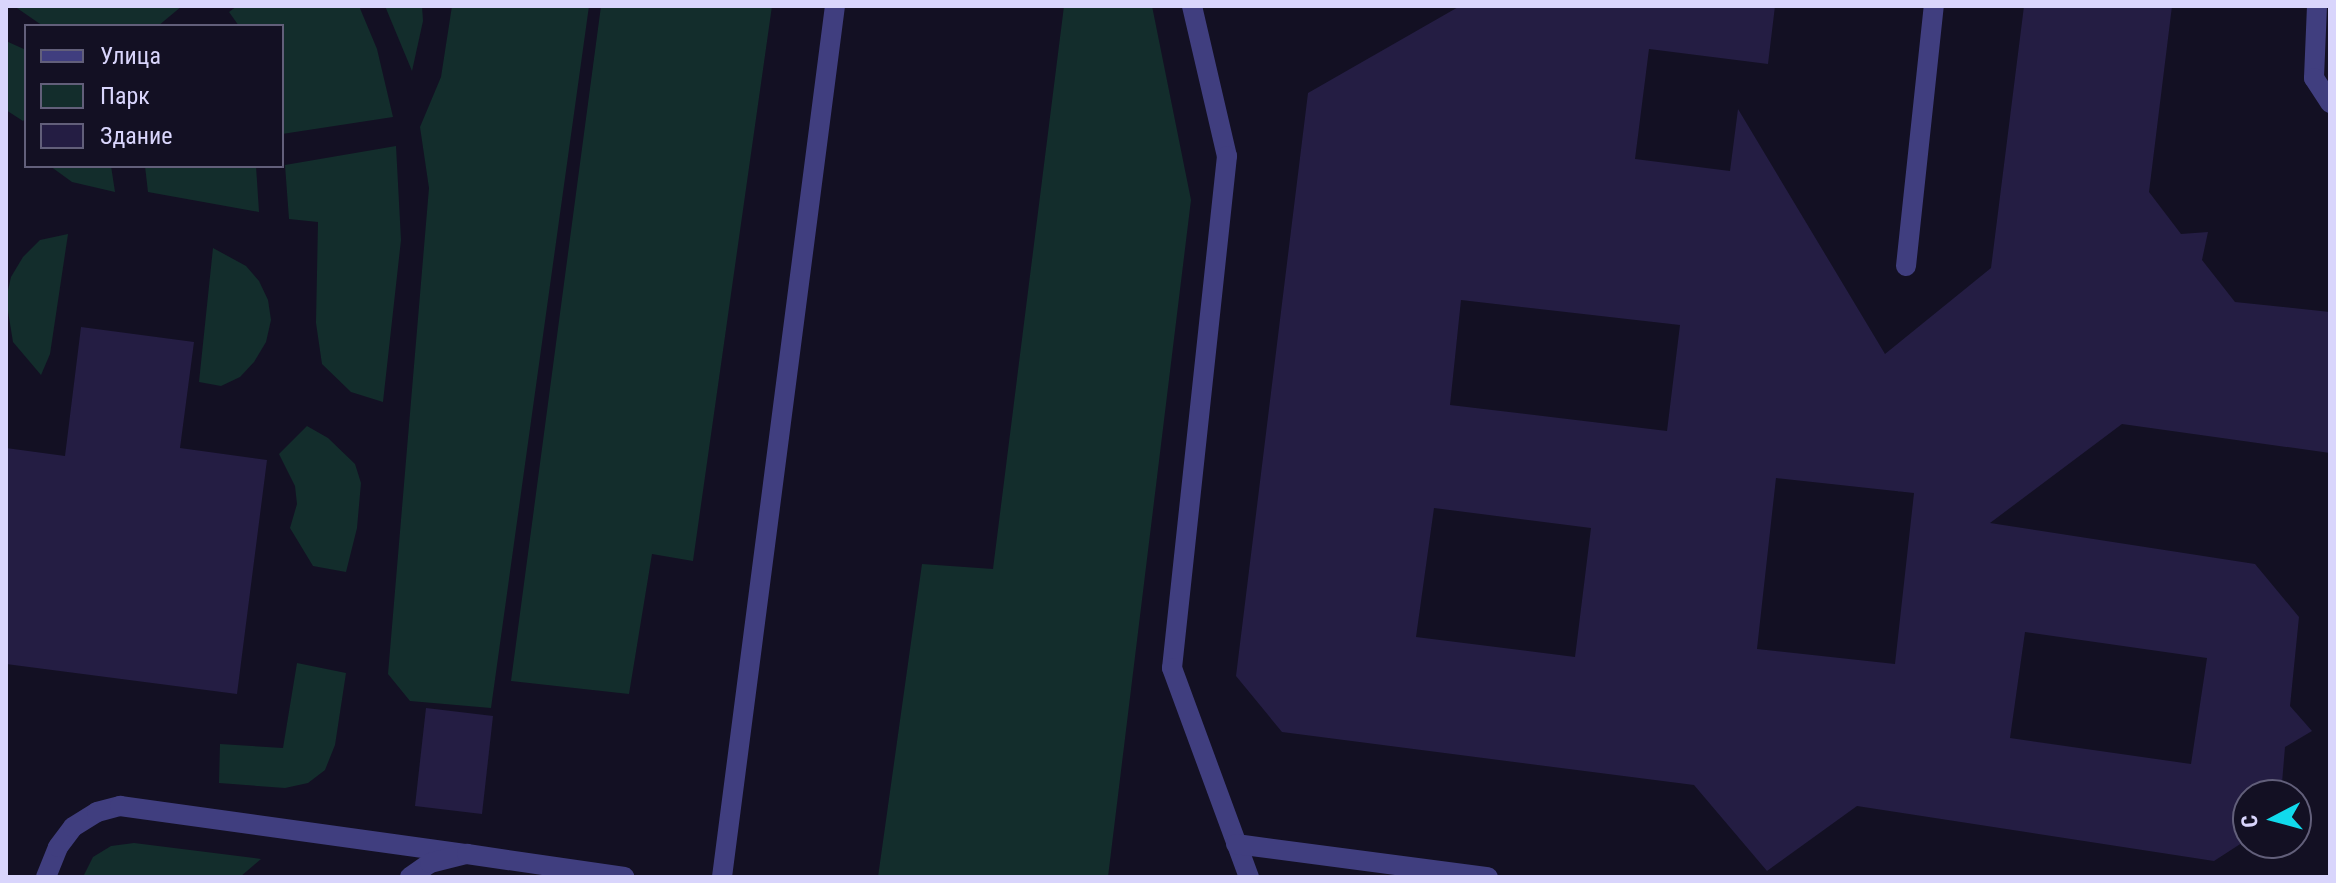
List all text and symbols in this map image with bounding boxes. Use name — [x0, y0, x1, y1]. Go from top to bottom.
legend — [24, 24, 284, 168]
text: Улица — [100, 42, 161, 70]
text: Парк — [100, 82, 150, 110]
text: Здание — [100, 122, 172, 150]
north arrow — [2232, 779, 2312, 859]
text: С — [2237, 814, 2263, 829]

